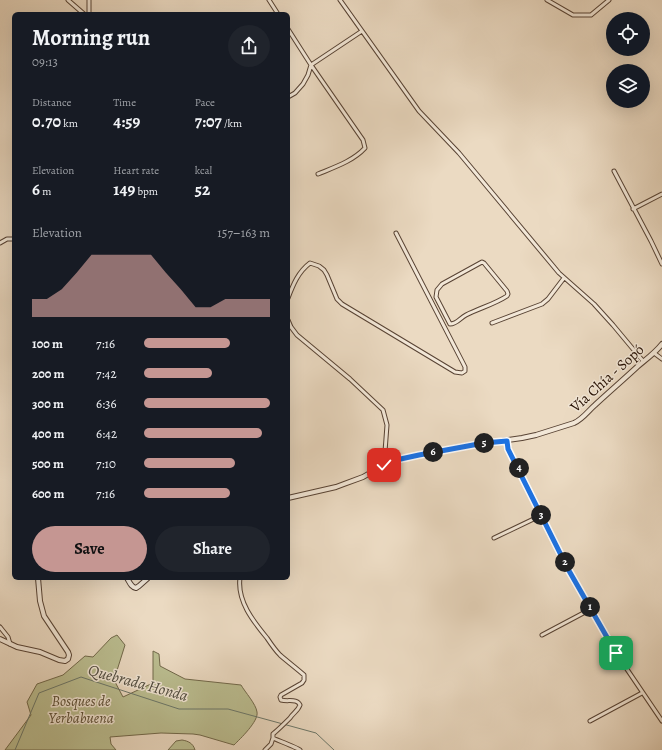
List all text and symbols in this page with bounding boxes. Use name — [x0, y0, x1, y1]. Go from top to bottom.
map controls — [606, 12, 650, 108]
button: locate — [606, 12, 650, 56]
text: Morning run — [32, 23, 150, 53]
button: share — [228, 25, 270, 67]
text: 09:13 — [32, 53, 58, 70]
button: layers — [606, 64, 650, 108]
text: Distance — [32, 95, 71, 110]
text: Time — [113, 95, 136, 110]
text: Pace — [195, 95, 215, 110]
text: 0.70 — [32, 110, 61, 133]
text: 4:59 — [113, 110, 141, 133]
text: 7:07 — [195, 110, 222, 133]
text: km — [61, 116, 78, 131]
text: /km — [222, 116, 242, 131]
text: Elevation — [32, 163, 74, 178]
text: Heart rate — [113, 163, 159, 178]
text: kcal — [195, 163, 212, 178]
text: 6 — [32, 178, 40, 201]
text: 149 — [113, 178, 135, 201]
text: 52 — [195, 178, 210, 201]
text: m — [40, 184, 51, 199]
text: bpm — [135, 184, 158, 199]
text: Elevation — [32, 224, 82, 241]
text: 157–163 m — [217, 224, 270, 241]
text: 100 m — [32, 335, 63, 352]
text: 7:16 — [96, 335, 115, 352]
street label: Vía Chía - Sopó — [565, 339, 648, 417]
text: 200 m — [32, 365, 65, 382]
text: 7:42 — [96, 365, 117, 382]
text: 300 m — [32, 395, 64, 412]
text: 6:36 — [96, 395, 117, 412]
text: 400 m — [32, 425, 64, 442]
text: 6:42 — [96, 425, 117, 442]
pin: 5 — [474, 433, 494, 453]
text: 5 — [482, 435, 486, 450]
pin: 6 — [423, 442, 443, 462]
text: 6 — [430, 444, 436, 459]
pin — [367, 448, 401, 482]
icon: check — [373, 454, 395, 476]
text: 500 m — [32, 455, 64, 472]
text: 7:10 — [96, 455, 116, 472]
pin: 4 — [509, 458, 529, 478]
text: 4 — [516, 460, 522, 475]
text: 600 m — [32, 485, 64, 502]
text: 7:16 — [96, 485, 115, 502]
pin: 3 — [531, 505, 551, 525]
text: 3 — [539, 507, 543, 522]
button: Save — [32, 526, 147, 572]
button: Share — [155, 526, 270, 572]
pin: 2 — [555, 552, 575, 572]
text: 2 — [562, 554, 568, 569]
pin: 1 — [580, 597, 600, 617]
text: 1 — [588, 599, 592, 614]
pin — [599, 636, 633, 670]
icon: arrive — [605, 642, 627, 664]
water label: Quebrada Honda — [86, 659, 191, 707]
park label: Bosques de Yerbabuena — [48, 691, 114, 728]

